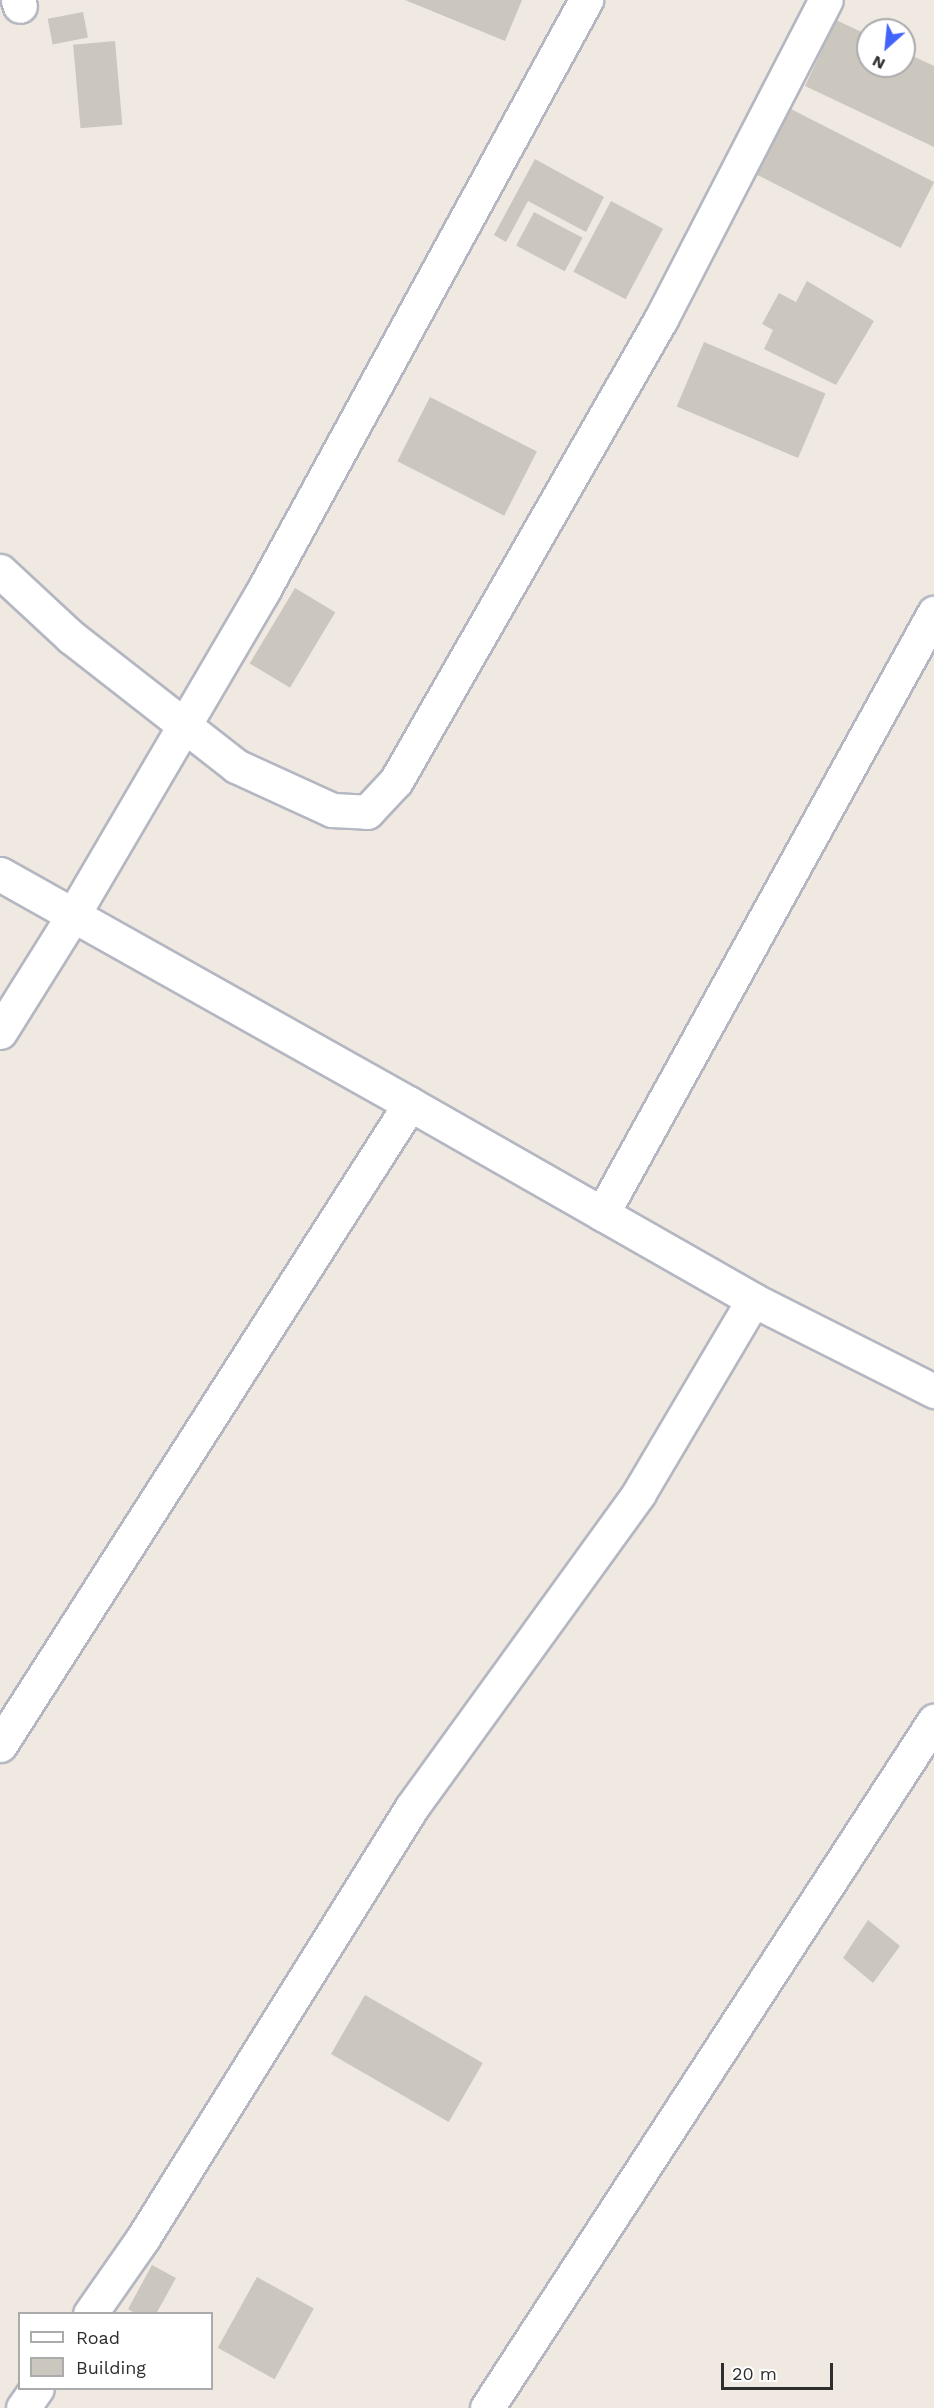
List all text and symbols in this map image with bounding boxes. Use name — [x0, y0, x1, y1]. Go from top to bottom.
north arrow — [856, 18, 916, 78]
text: N — [869, 52, 888, 74]
legend — [18, 2312, 213, 2390]
text: Road — [76, 2327, 120, 2348]
scale bar — [724, 2351, 836, 2389]
text: Building — [76, 2357, 146, 2378]
text: 20 m — [732, 2363, 777, 2384]

